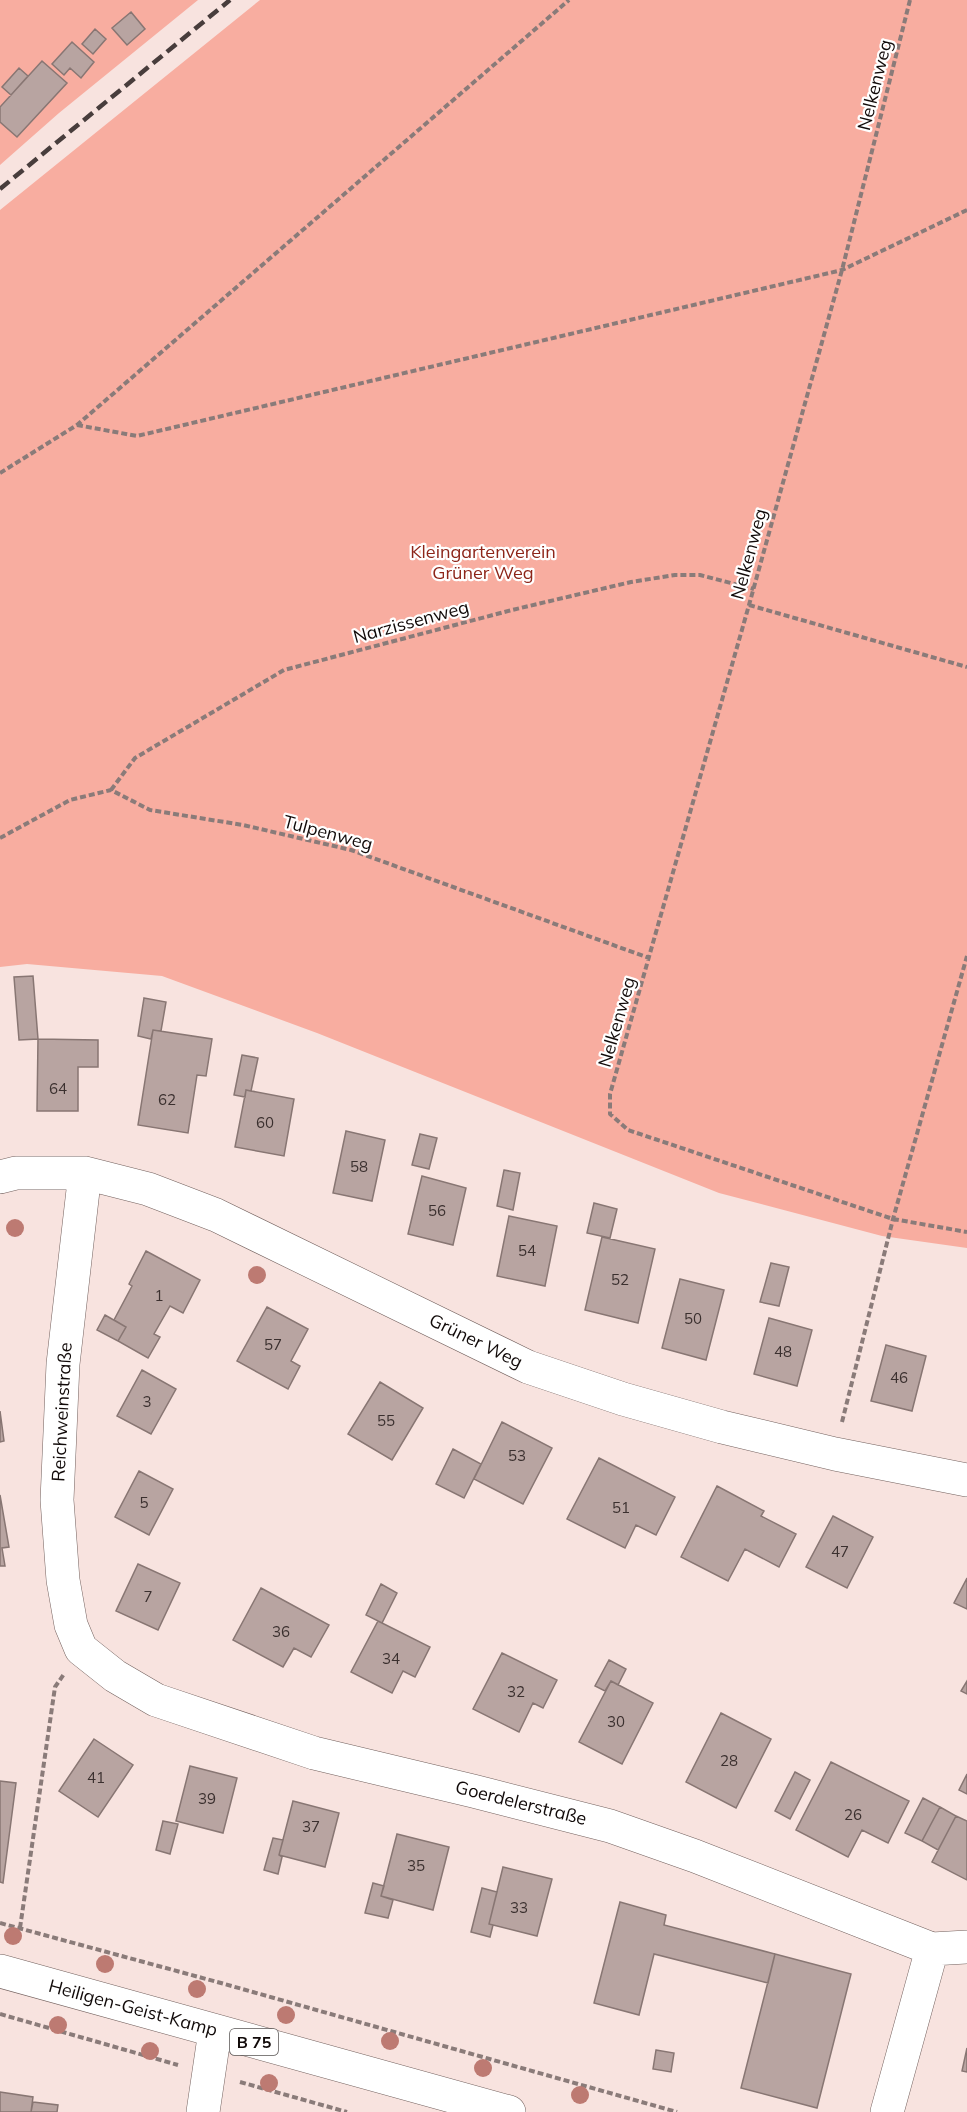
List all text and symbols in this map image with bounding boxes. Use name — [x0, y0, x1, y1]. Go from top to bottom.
street label: Nelkenweg — [852, 37, 897, 133]
street label: Nelkenweg — [725, 506, 772, 602]
park label: Kleingartenverein Grüner Weg — [410, 540, 556, 584]
street label: Narzissenweg — [351, 595, 471, 648]
street label: Tulpenweg — [281, 810, 375, 855]
street label: Nelkenweg — [593, 974, 640, 1070]
house number: 64 — [49, 1079, 67, 1098]
house number: 62 — [158, 1090, 176, 1109]
house number: 60 — [256, 1113, 274, 1132]
house number: 58 — [350, 1157, 368, 1176]
house number: 56 — [428, 1201, 446, 1220]
house number: 54 — [518, 1241, 536, 1260]
house number: 52 — [611, 1270, 629, 1289]
house number: 1 — [154, 1286, 164, 1305]
street label: Grüner Weg — [426, 1308, 527, 1373]
house number: 50 — [684, 1309, 702, 1328]
house number: 57 — [264, 1335, 282, 1354]
street label: Reichweinstraße — [46, 1342, 77, 1482]
house number: 48 — [774, 1342, 792, 1361]
house number: 46 — [890, 1368, 908, 1387]
house number: 3 — [142, 1392, 152, 1411]
house number: 55 — [377, 1411, 395, 1430]
house number: 53 — [508, 1446, 526, 1465]
house number: 5 — [139, 1493, 149, 1512]
house number: 51 — [612, 1498, 630, 1517]
house number: 47 — [831, 1542, 849, 1561]
house number: 7 — [143, 1587, 153, 1606]
house number: 36 — [272, 1622, 290, 1641]
house number: 34 — [382, 1649, 400, 1668]
house number: 32 — [507, 1682, 525, 1701]
house number: 30 — [607, 1712, 625, 1731]
house number: 28 — [720, 1751, 738, 1770]
house number: 41 — [87, 1768, 105, 1787]
street label: Goerdelerstraße — [453, 1775, 589, 1830]
house number: 39 — [198, 1789, 216, 1808]
house number: 26 — [844, 1805, 862, 1824]
house number: 37 — [302, 1817, 320, 1836]
house number: 35 — [407, 1856, 425, 1875]
house number: 33 — [510, 1898, 528, 1917]
street label: Heiligen-Geist-Kamp — [46, 1974, 220, 2041]
road number: B 75 — [230, 2029, 278, 2055]

